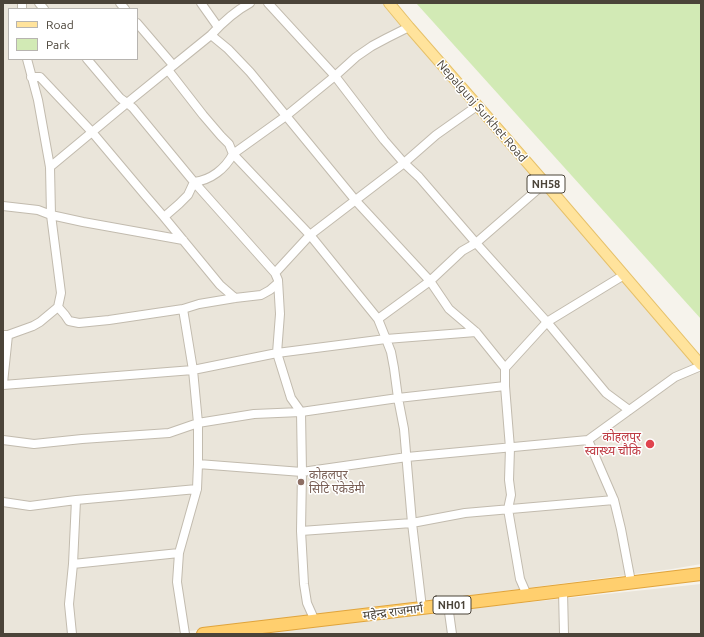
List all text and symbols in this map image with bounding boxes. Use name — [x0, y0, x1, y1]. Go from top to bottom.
legend — [8, 8, 138, 60]
text: Road — [46, 18, 74, 31]
text: Park — [46, 38, 70, 51]
street label: Nepalgunj Surkhet Road — [434, 57, 530, 165]
road number: NH58 — [527, 175, 565, 193]
place label: कोहलपुर स्वास्थ्य चौकि — [585, 430, 641, 458]
marker: कोहलपुर स्वास्थ्य चौकि — [644, 438, 656, 450]
place label: कोहलपुर सिटि एकेडेमी — [309, 468, 365, 496]
marker: कोहलपुर सिटि एकेडेमी — [296, 477, 306, 487]
road number: NH01 — [433, 596, 471, 614]
street label: महेन्द्र राजमार्ग — [362, 601, 424, 623]

